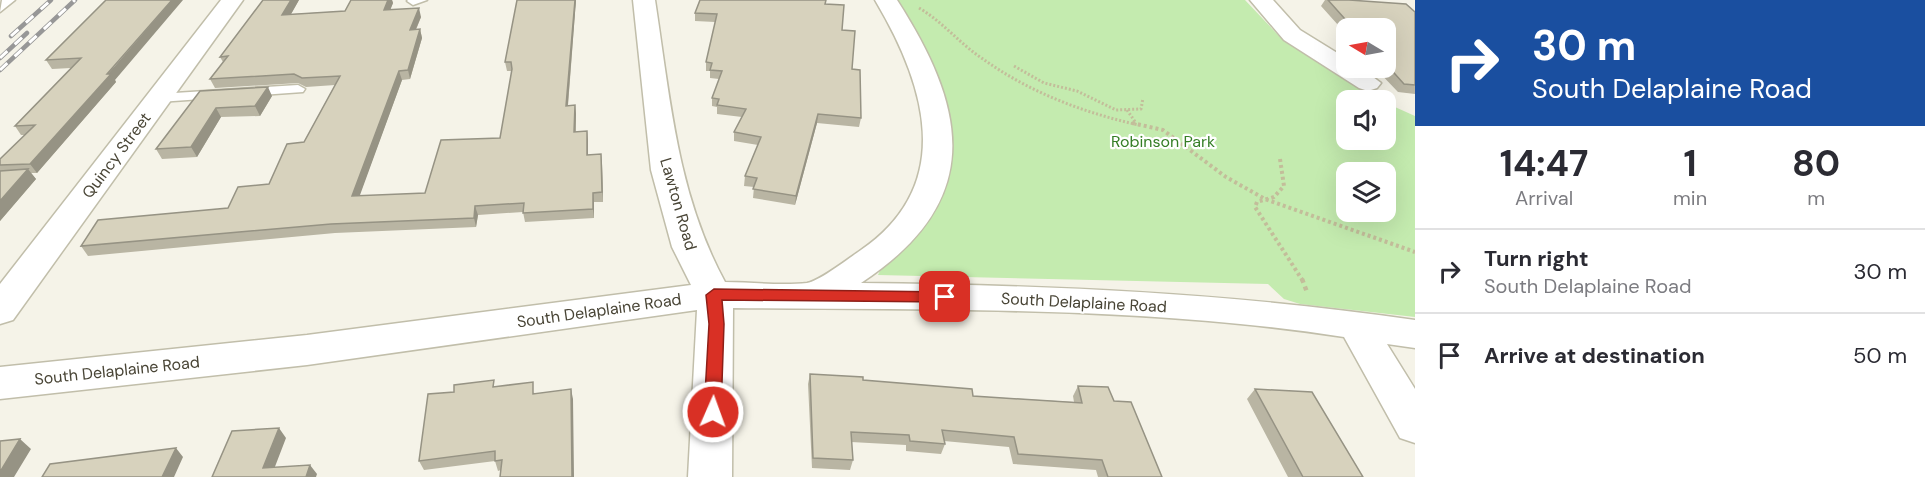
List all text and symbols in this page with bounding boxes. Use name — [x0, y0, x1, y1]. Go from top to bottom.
north arrow — [1336, 18, 1396, 78]
map controls — [1336, 18, 1396, 222]
text: 30 m — [1532, 18, 1636, 73]
icon: right — [1433, 24, 1511, 102]
text: South Delaplaine Road — [1532, 71, 1812, 106]
button: sound — [1336, 90, 1396, 150]
street label: Quincy Street — [77, 108, 156, 202]
park label: Robinson Park — [1111, 131, 1215, 152]
text: 14:47 — [1500, 140, 1588, 187]
text: 1 — [1684, 140, 1697, 187]
text: 80 — [1792, 140, 1840, 187]
street label: Lawton Road — [655, 155, 702, 253]
button: layers — [1336, 162, 1396, 222]
text: Arrival — [1515, 185, 1573, 211]
text: min — [1673, 185, 1707, 211]
text: m — [1807, 185, 1825, 211]
text: Turn right — [1484, 244, 1589, 273]
icon: right — [1433, 255, 1466, 288]
text: 30 m — [1853, 257, 1907, 286]
pin — [919, 271, 970, 322]
text: South Delaplaine Road — [1484, 273, 1691, 299]
icon: arrive — [928, 280, 961, 313]
street label: South Delaplaine Road — [1001, 288, 1167, 317]
street label: South Delaplaine Road — [515, 289, 683, 332]
icon: arrive — [1433, 339, 1466, 372]
text: Arrive at destination — [1484, 341, 1705, 370]
text: 50 m — [1853, 341, 1907, 370]
street label: South Delaplaine Road — [33, 351, 201, 390]
position arrow — [681, 380, 745, 444]

